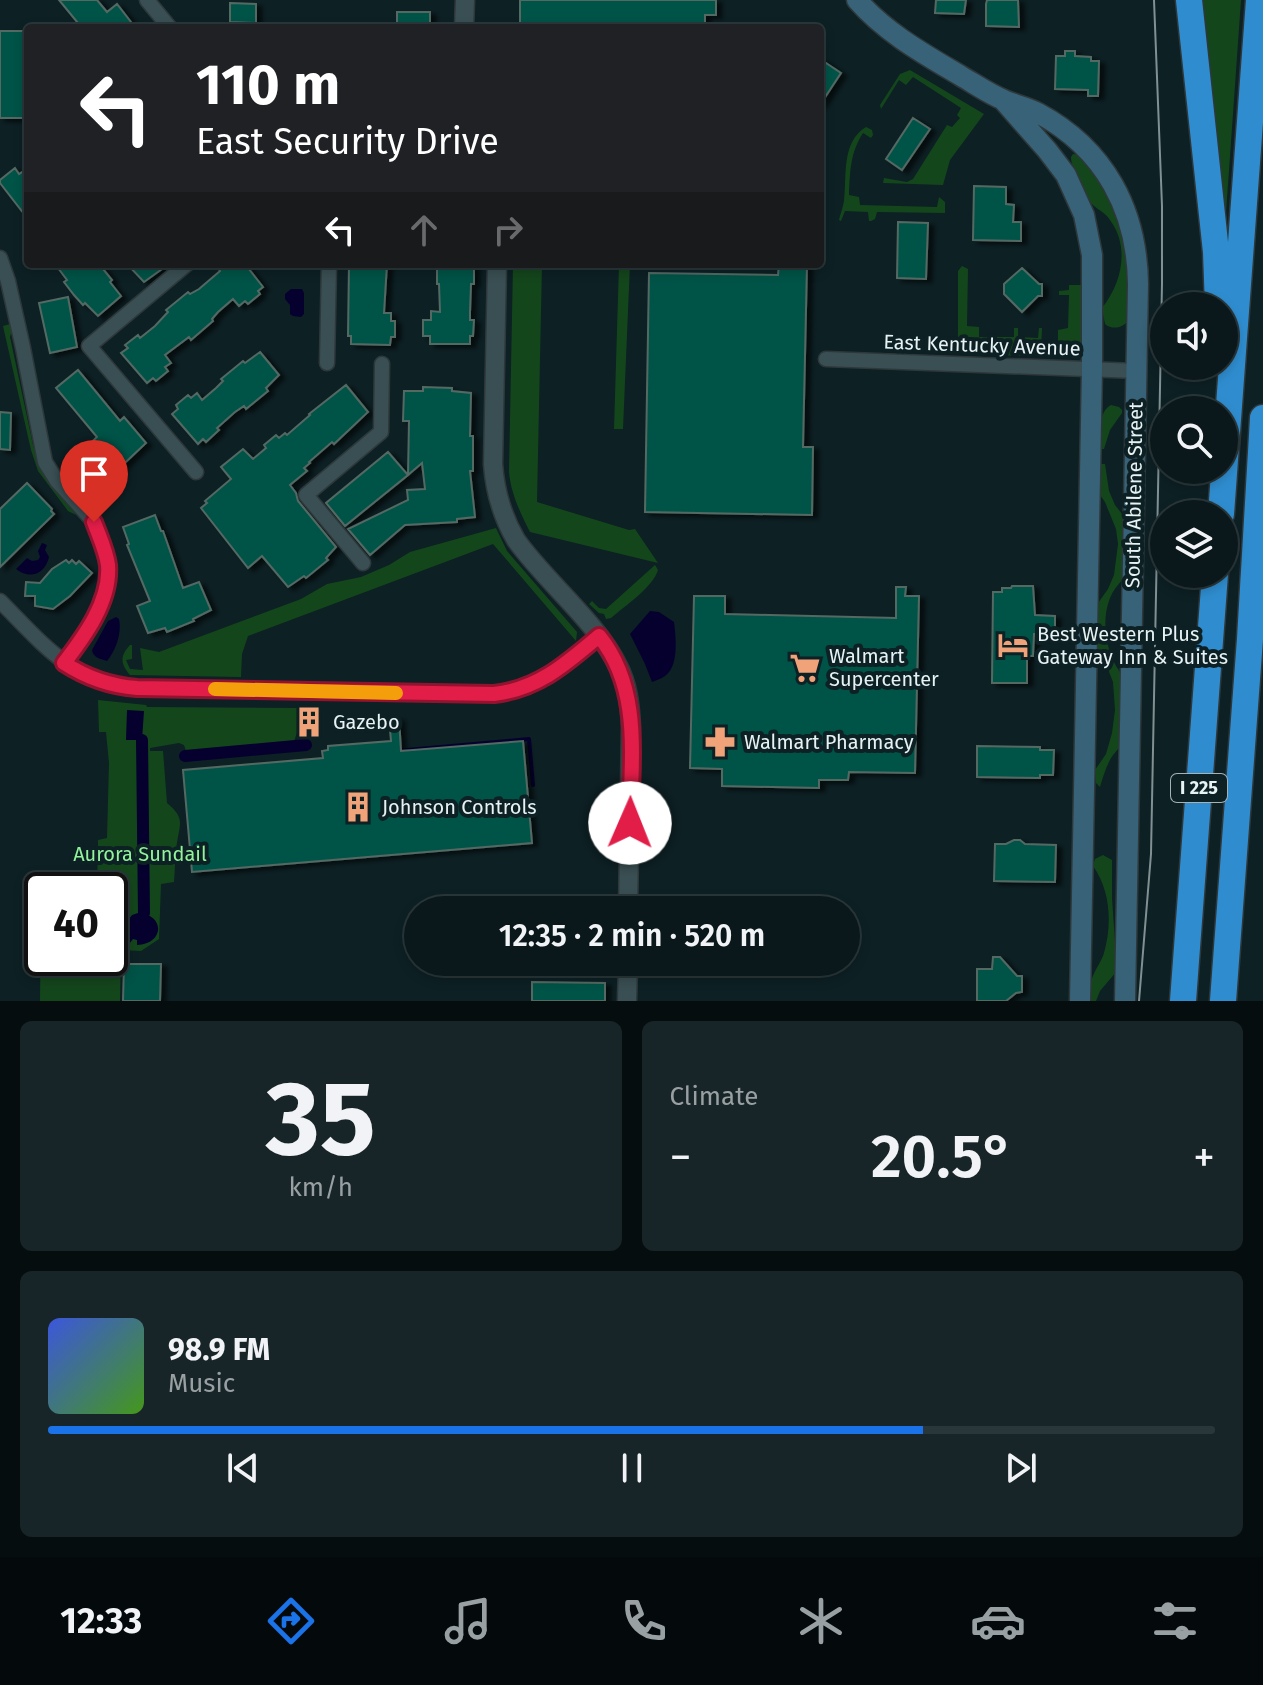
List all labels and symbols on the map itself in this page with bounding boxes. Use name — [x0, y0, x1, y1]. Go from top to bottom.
street label: East Kentucky Avenue — [883, 330, 1081, 360]
street label: South Abilene Street — [1120, 401, 1148, 588]
pin — [60, 440, 128, 522]
place label: Best Western Plus Gateway Inn & Suites — [1037, 622, 1228, 669]
hotel icon: Best Western Plus Gateway Inn & Suites — [996, 628, 1030, 662]
place label: Walmart Supercenter — [829, 644, 939, 691]
supermarket icon: Walmart Supercenter — [788, 651, 822, 685]
building icon: Gazebo — [292, 705, 326, 739]
place label: Gazebo — [333, 710, 400, 734]
pharmacy icon: Walmart Pharmacy — [703, 725, 737, 759]
place label: Walmart Pharmacy — [744, 730, 914, 754]
road number: I 225 — [1171, 774, 1227, 802]
position arrow — [588, 781, 672, 865]
building icon: Johnson Controls — [341, 790, 375, 824]
place label: Johnson Controls — [382, 795, 537, 819]
park label: Aurora Sundail — [73, 842, 207, 866]
speed limit sign: 40 — [24, 872, 128, 976]

